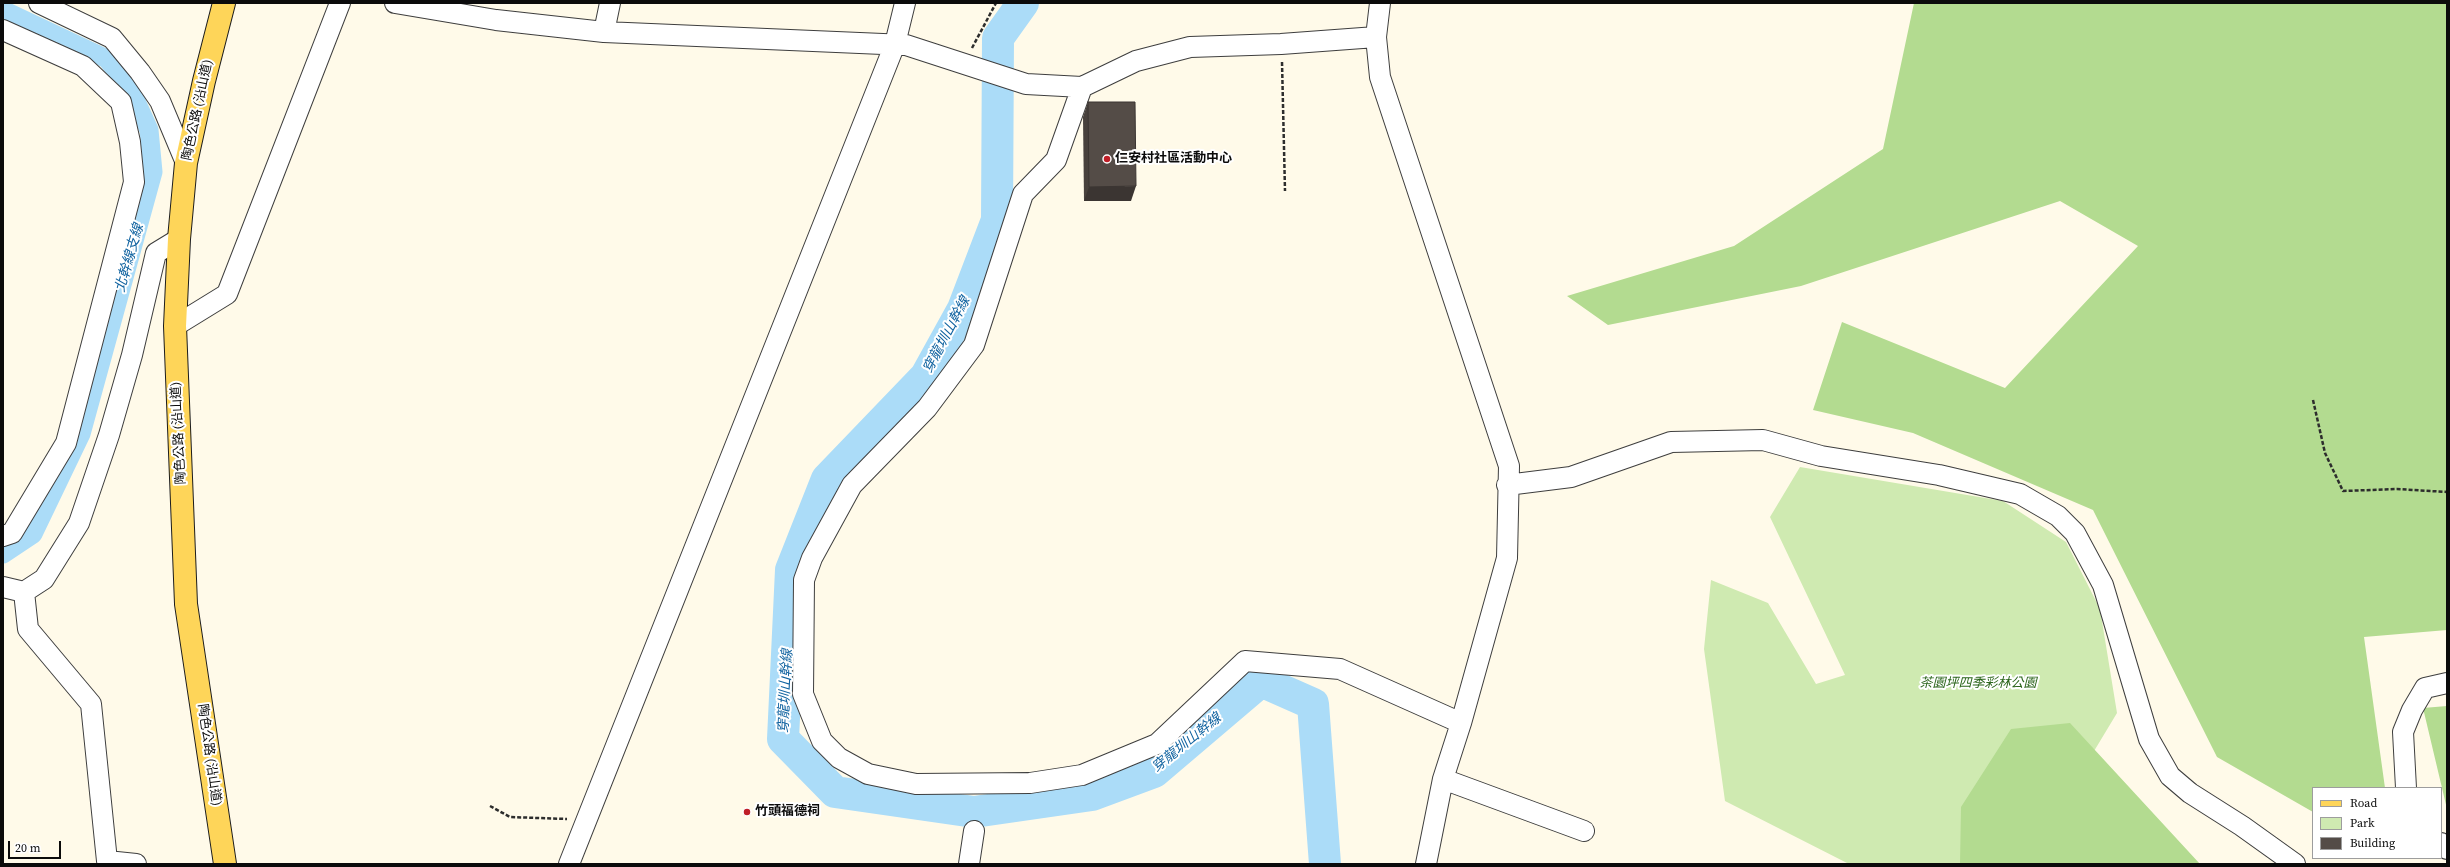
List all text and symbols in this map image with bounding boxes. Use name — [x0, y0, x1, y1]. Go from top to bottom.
street label: 陶色公路 (沿山道) — [180, 58, 216, 162]
place label: 仁安村社區活動中心 — [1115, 151, 1232, 167]
marker: 仁安村社區活動中心 — [1102, 154, 1112, 164]
water label: 北幹線支線 — [112, 222, 148, 294]
water label: 穿龍圳山幹線 — [920, 294, 974, 376]
street label: 陶色公路 (沿山道) — [169, 381, 189, 485]
water label: 穿龍圳山幹線 — [775, 649, 797, 733]
park label: 茶園坪四季彩林公園 — [1920, 676, 2036, 692]
street label: 陶色公路 (沿山道) — [194, 703, 224, 807]
water label: 穿龍圳山幹線 — [1149, 710, 1225, 776]
legend — [2312, 787, 2442, 859]
text: Road — [2350, 795, 2377, 811]
place label: 竹頭福德祠 — [755, 804, 820, 820]
marker: 竹頭福德祠 — [742, 807, 752, 817]
text: Park — [2350, 815, 2375, 831]
scale bar — [10, 833, 63, 859]
text: Building — [2350, 835, 2395, 851]
text: 20 m — [15, 840, 41, 856]

